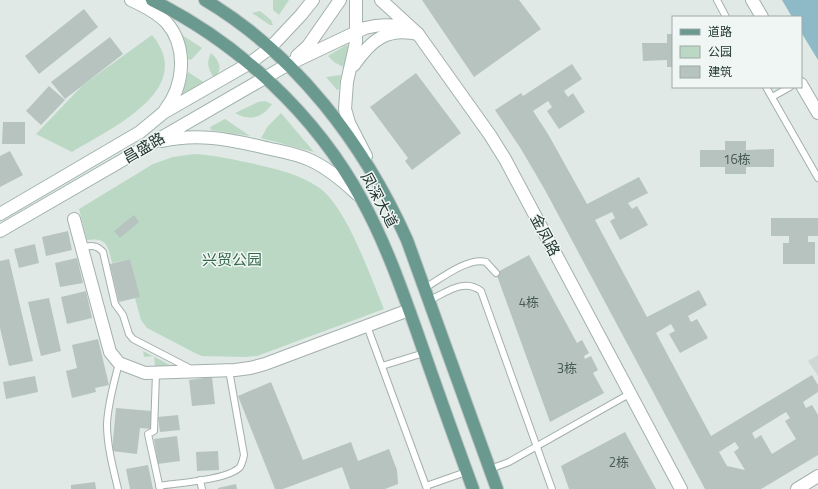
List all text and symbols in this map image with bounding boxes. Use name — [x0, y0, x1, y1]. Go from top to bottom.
legend — [672, 16, 802, 88]
text: 道路 — [708, 22, 732, 41]
text: 公园 — [708, 42, 732, 61]
text: 建筑 — [708, 62, 732, 81]
street label: 昌盛路 — [119, 126, 169, 169]
house number: 16栋 — [723, 149, 751, 169]
street label: 凤深大道 — [355, 168, 404, 232]
street label: 金凤路 — [525, 209, 566, 260]
park label: 兴贸公园 — [202, 248, 262, 271]
house number: 4栋 — [519, 292, 539, 312]
house number: 3栋 — [557, 358, 577, 378]
house number: 2栋 — [609, 452, 629, 472]

